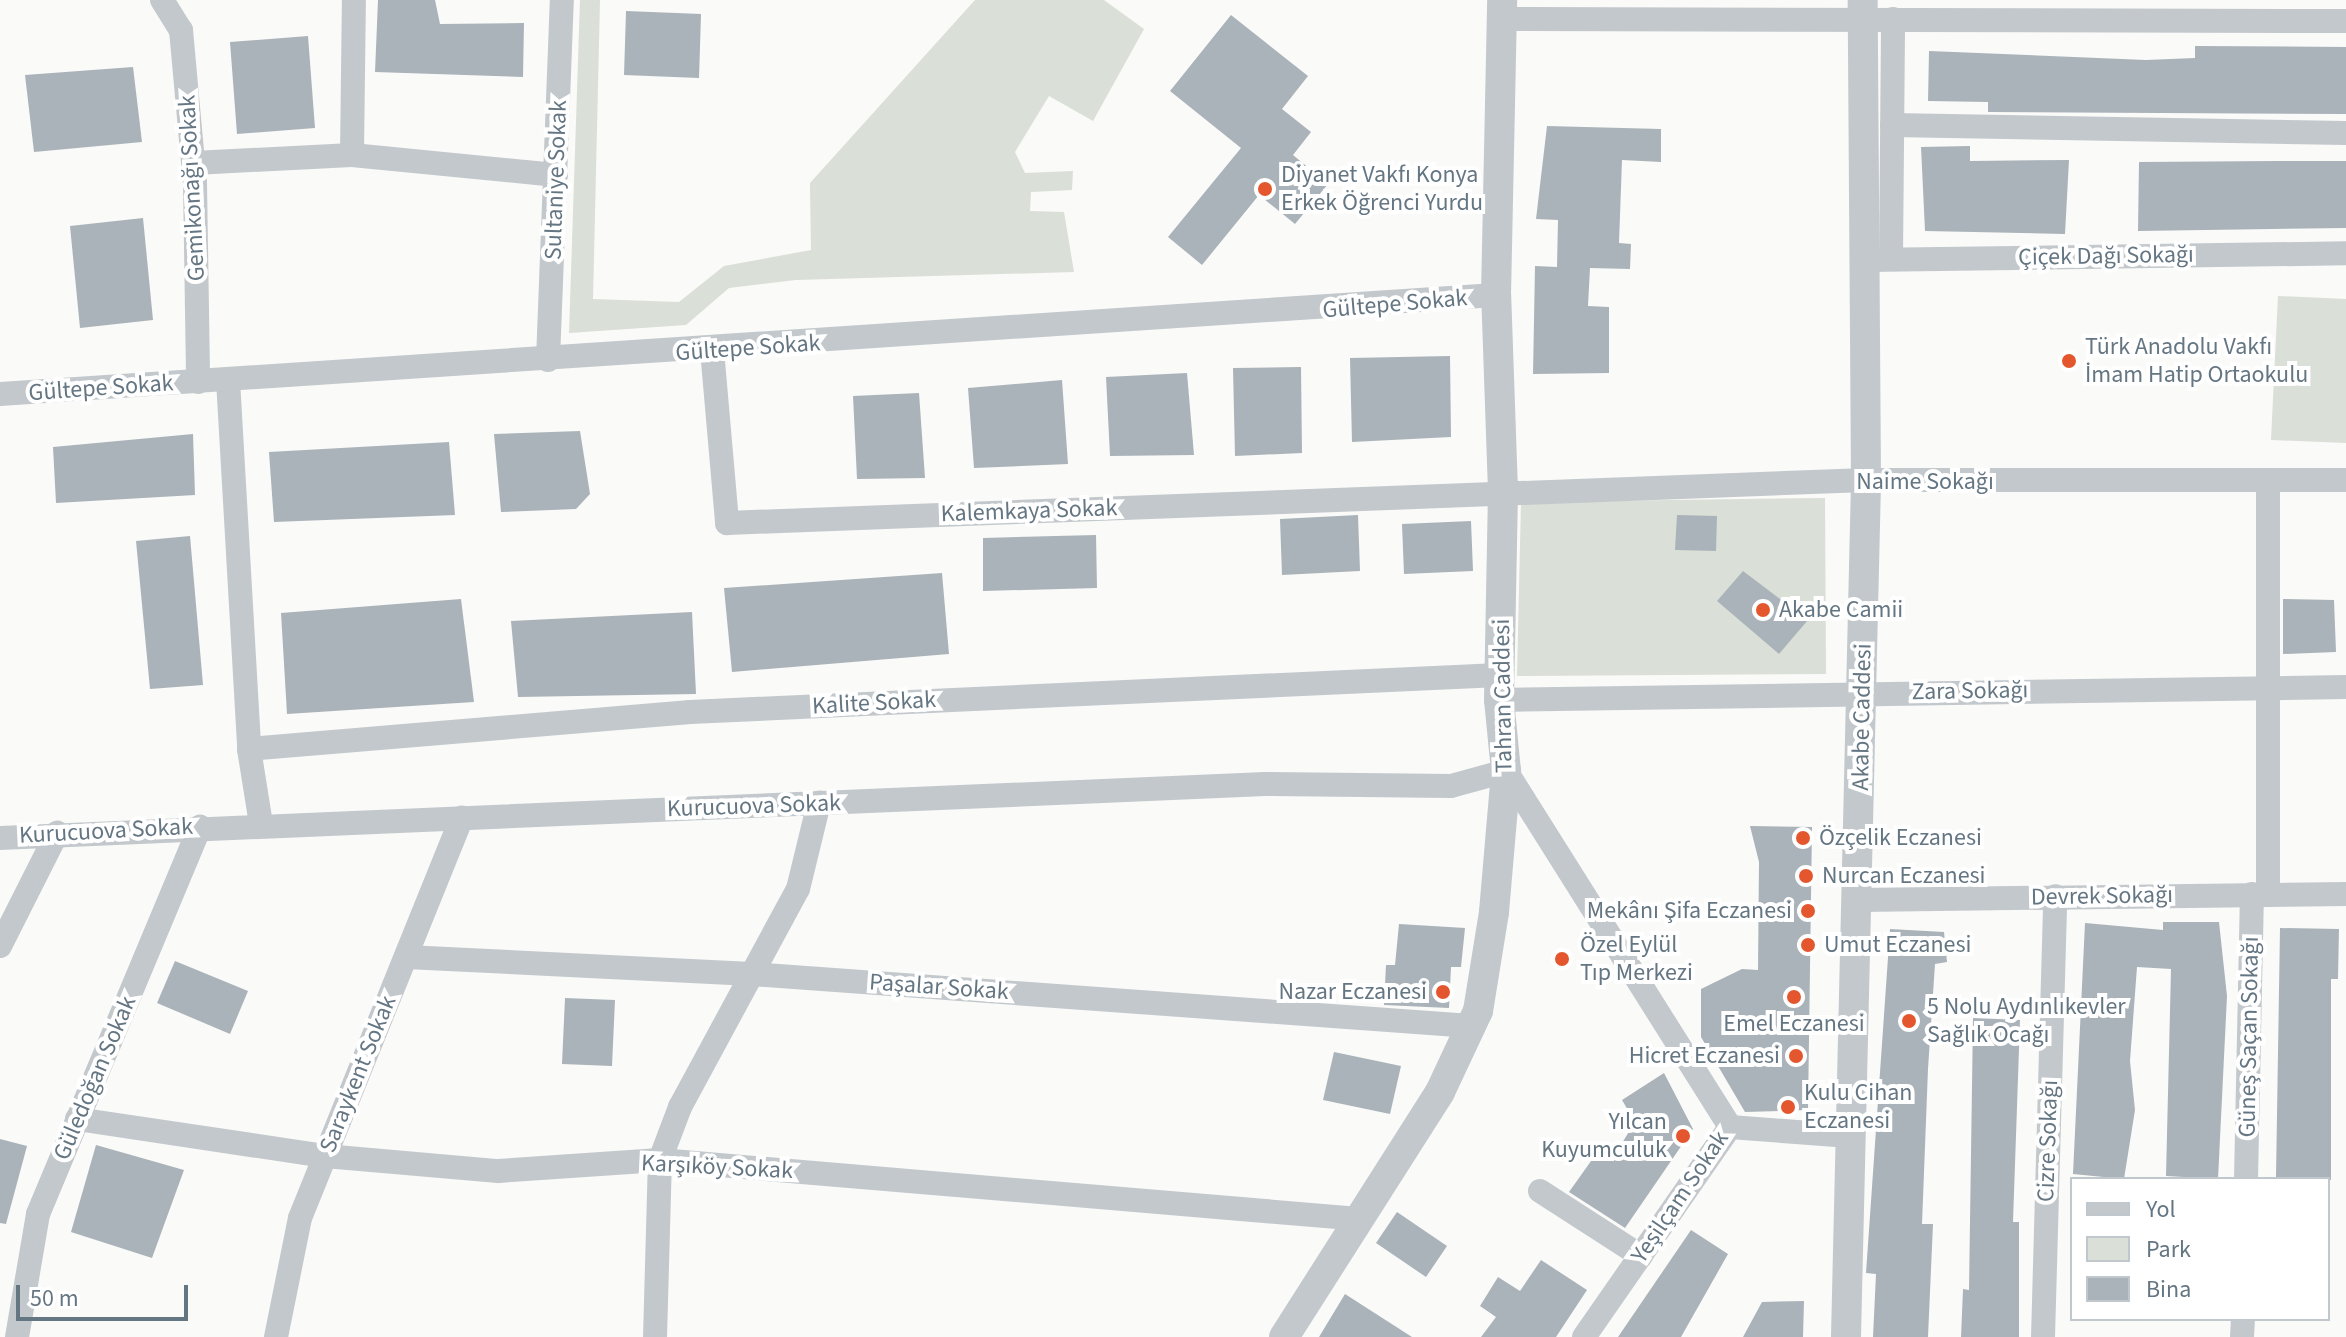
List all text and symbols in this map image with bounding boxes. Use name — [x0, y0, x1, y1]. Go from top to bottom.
street label: Gemikonağı Sokak — [173, 94, 211, 282]
street label: Sultaniye Sokak — [539, 100, 573, 260]
place label: Diyanet Vakfı Konya Erkek Öğrenci Yurdu — [1281, 161, 1483, 217]
marker: Diyanet Vakfı Konya Erkek Öğrenci Yurdu — [1256, 180, 1274, 198]
street label: Çiçek Dağı Sokağı — [2018, 240, 2194, 272]
street label: Gültepe Sokak — [1321, 283, 1469, 325]
street label: Gültepe Sokak — [675, 329, 821, 367]
place label: Türk Anadolu Vakfı İmam Hatip Ortaokulu — [2085, 333, 2308, 389]
marker: Türk Anadolu Vakfı İmam Hatip Ortaokulu — [2060, 352, 2078, 370]
street label: Gültepe Sokak — [28, 369, 174, 407]
street label: Naime Sokağı — [1856, 468, 1994, 496]
street label: Kalemkaya Sokak — [940, 494, 1118, 528]
place label: Akabe Camii — [1779, 596, 1903, 624]
marker: Akabe Camii — [1754, 601, 1772, 619]
street label: Tahran Caddesi — [1487, 619, 1519, 773]
street label: Akabe Caddesi — [1846, 643, 1878, 791]
street label: Zara Sokağı — [1911, 676, 2029, 706]
street label: Kalite Sokak — [811, 685, 937, 721]
street label: Kurucuova Sokak — [667, 789, 841, 823]
street label: Kurucuova Sokak — [18, 812, 194, 850]
place label: Özçelik Eczanesi — [1819, 824, 1982, 852]
marker: Özçelik Eczanesi — [1794, 829, 1812, 847]
place label: Nurcan Eczanesi — [1822, 862, 1985, 890]
marker: Nurcan Eczanesi — [1797, 867, 1815, 885]
street label: Devrek Sokağı — [2031, 880, 2173, 912]
place label: Mekânı Şifa Eczanesi — [1587, 897, 1792, 925]
marker: Mekânı Şifa Eczanesi — [1799, 902, 1817, 920]
place label: Özel Eylül Tıp Merkezi — [1580, 931, 1693, 987]
place label: Umut Eczanesi — [1824, 931, 1971, 959]
marker: Umut Eczanesi — [1799, 936, 1817, 954]
street label: Güneş Saçan Sokağı — [2233, 936, 2265, 1138]
marker: Özel Eylül Tıp Merkezi — [1551, 948, 1573, 970]
street label: Paşalar Sokak — [868, 968, 1010, 1006]
place label: Nazar Eczanesi — [1278, 978, 1427, 1006]
marker: Nazar Eczanesi — [1434, 983, 1452, 1001]
marker: Emel Eczanesi — [1785, 988, 1803, 1006]
street label: Saraykent Sokak — [313, 991, 403, 1157]
street label: Güledoğan Sokak — [47, 992, 143, 1164]
place label: 5 Nolu Aydınlıkevler Sağlık Ocağı — [1927, 993, 2126, 1049]
place label: Emel Eczanesi — [1723, 1010, 1865, 1038]
marker: 5 Nolu Aydınlıkevler Sağlık Ocağı — [1898, 1010, 1920, 1032]
place label: Hicret Eczanesi — [1629, 1042, 1780, 1070]
marker: Hicret Eczanesi — [1787, 1047, 1805, 1065]
place label: Kulu Cihan Eczanesi — [1804, 1079, 1912, 1135]
street label: Cizre Sokağı — [2031, 1079, 2065, 1203]
marker: Kulu Cihan Eczanesi — [1779, 1098, 1797, 1116]
place label: Yılcan Kuyumculuk — [1541, 1108, 1667, 1164]
street label: Yeşilçam Sokak — [1625, 1125, 1735, 1269]
marker: Yılcan Kuyumculuk — [1674, 1127, 1692, 1145]
street label: Karşıköy Sokak — [640, 1149, 794, 1185]
legend — [2070, 1177, 2330, 1321]
text: Yol — [2146, 1192, 2176, 1227]
text: Park — [2146, 1232, 2191, 1267]
scale bar — [20, 1269, 192, 1319]
text: Bina — [2146, 1272, 2191, 1307]
text: 50 m — [30, 1281, 79, 1316]

